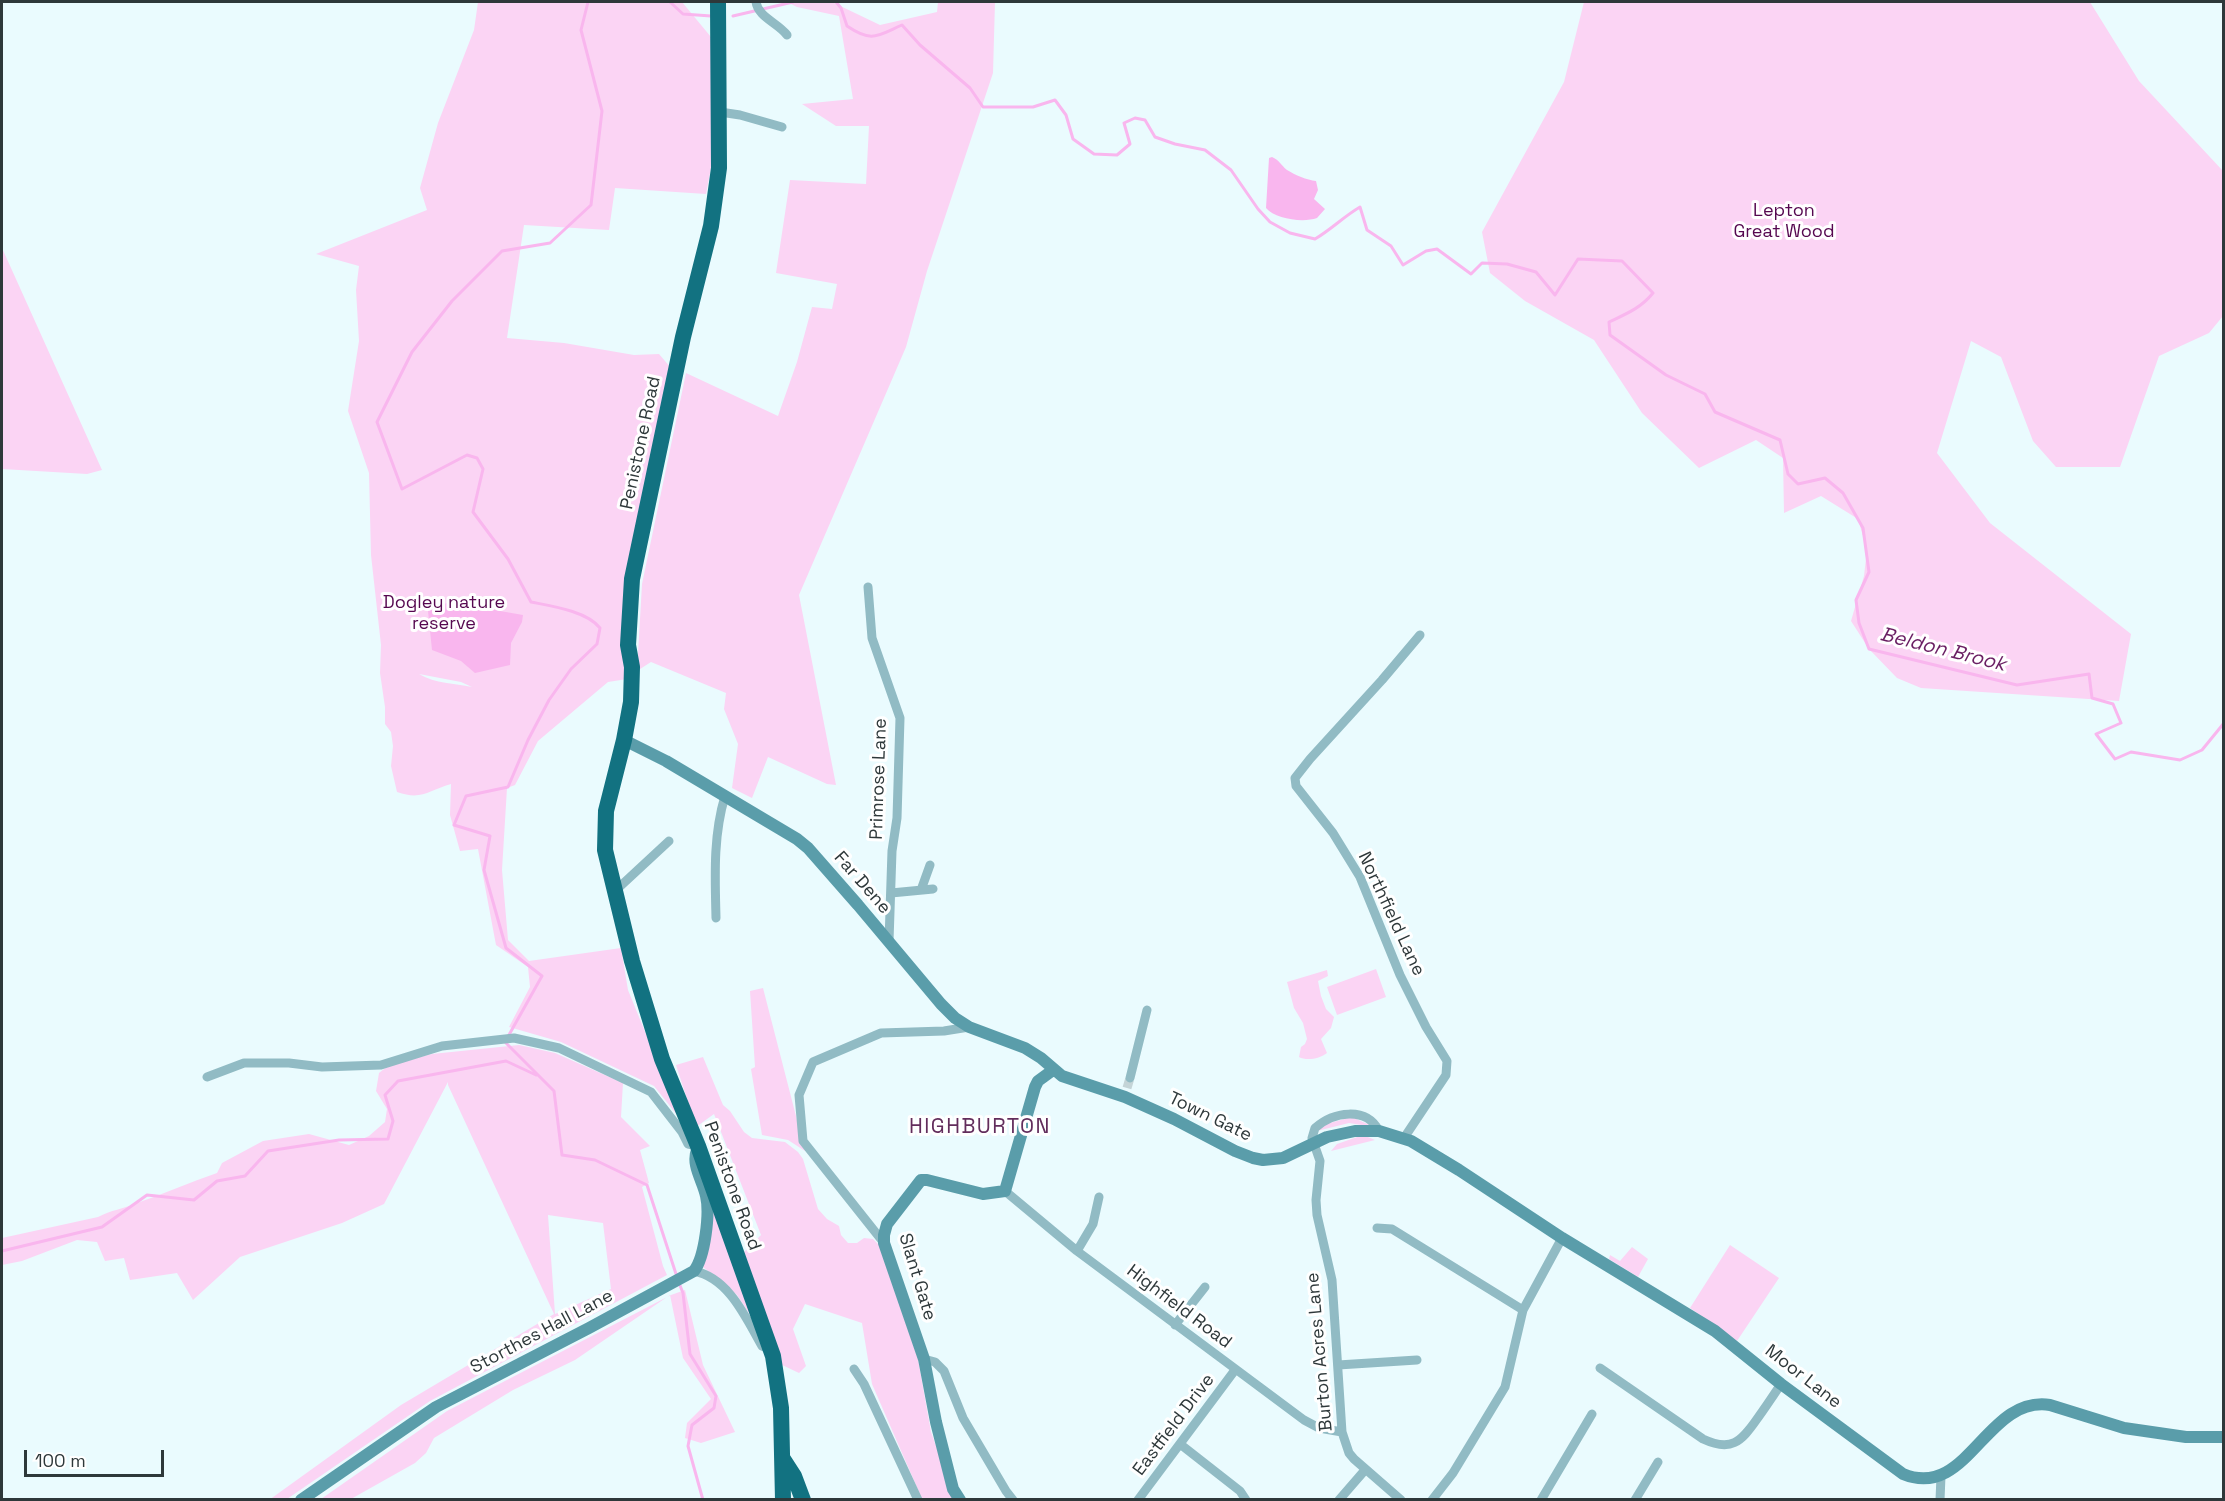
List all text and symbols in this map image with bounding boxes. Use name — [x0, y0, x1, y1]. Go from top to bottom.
park label: Lepton Great Wood — [1733, 200, 1835, 242]
street label: Penistone Road — [616, 374, 666, 512]
park label: Dogley nature reserve — [383, 592, 505, 634]
water label: Beldon Brook — [1878, 623, 2008, 677]
street label: Primrose Lane — [866, 718, 892, 840]
street label: Far Dene — [829, 847, 895, 919]
street label: Northfield Lane — [1353, 849, 1429, 979]
street label: Town Gate — [1165, 1088, 1255, 1146]
district label: HIGHBURTON — [909, 1114, 1051, 1140]
street label: Penistone Road — [699, 1119, 765, 1253]
street label: Slant Gate — [894, 1231, 940, 1323]
street label: Highfield Road — [1122, 1260, 1236, 1354]
street label: Burton Acres Lane — [1302, 1272, 1338, 1432]
street label: Storthes Hall Lane — [467, 1285, 617, 1379]
street label: Moor Lane — [1760, 1340, 1846, 1414]
street label: Eastfield Drive — [1129, 1370, 1219, 1480]
scale bar — [27, 1438, 166, 1476]
text: 100 m — [35, 1449, 86, 1472]

